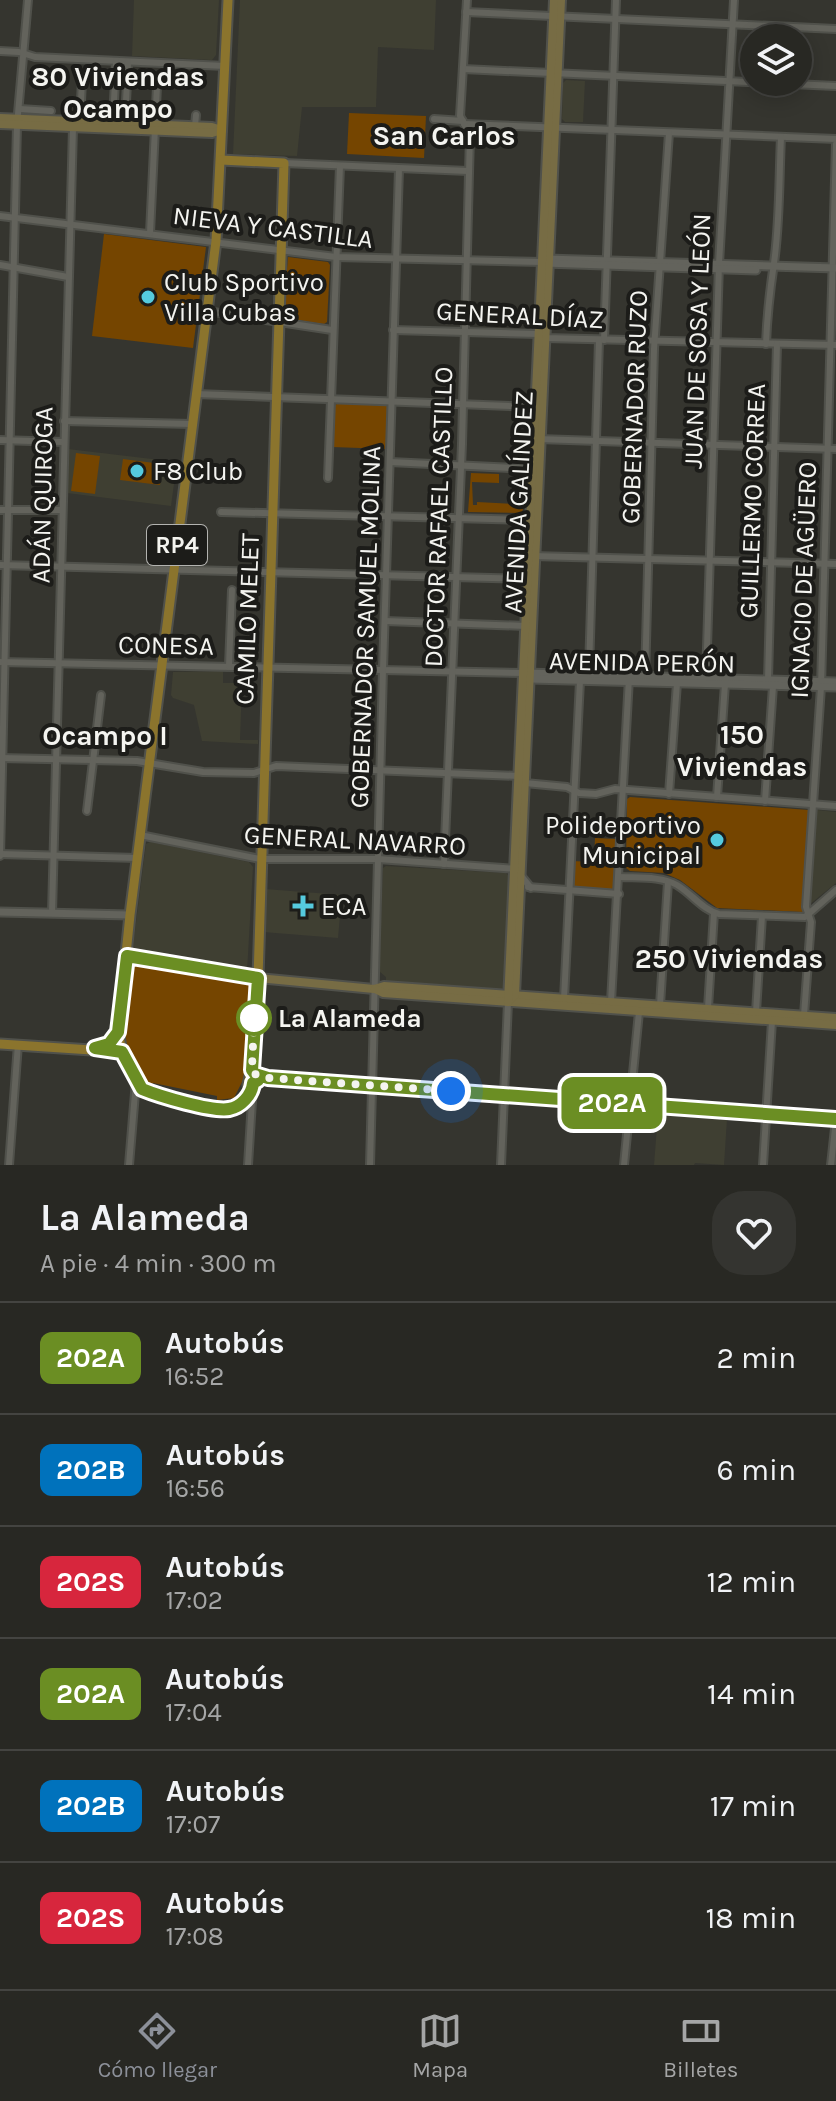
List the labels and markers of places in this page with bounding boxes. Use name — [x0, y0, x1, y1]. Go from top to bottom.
place label: Club Sportivo Villa Cubas — [164, 267, 324, 328]
marker: Club Sportivo Villa Cubas — [139, 288, 157, 306]
place label: F8 Club — [153, 456, 243, 487]
marker: F8 Club — [128, 462, 146, 480]
place label: Polideportivo Municipal — [545, 810, 701, 871]
marker: Polideportivo Municipal — [708, 831, 726, 849]
place label: ECA — [321, 891, 367, 922]
marker: ECA — [292, 895, 314, 917]
marker: La Alameda — [237, 1001, 271, 1035]
place label: La Alameda — [278, 1003, 422, 1034]

